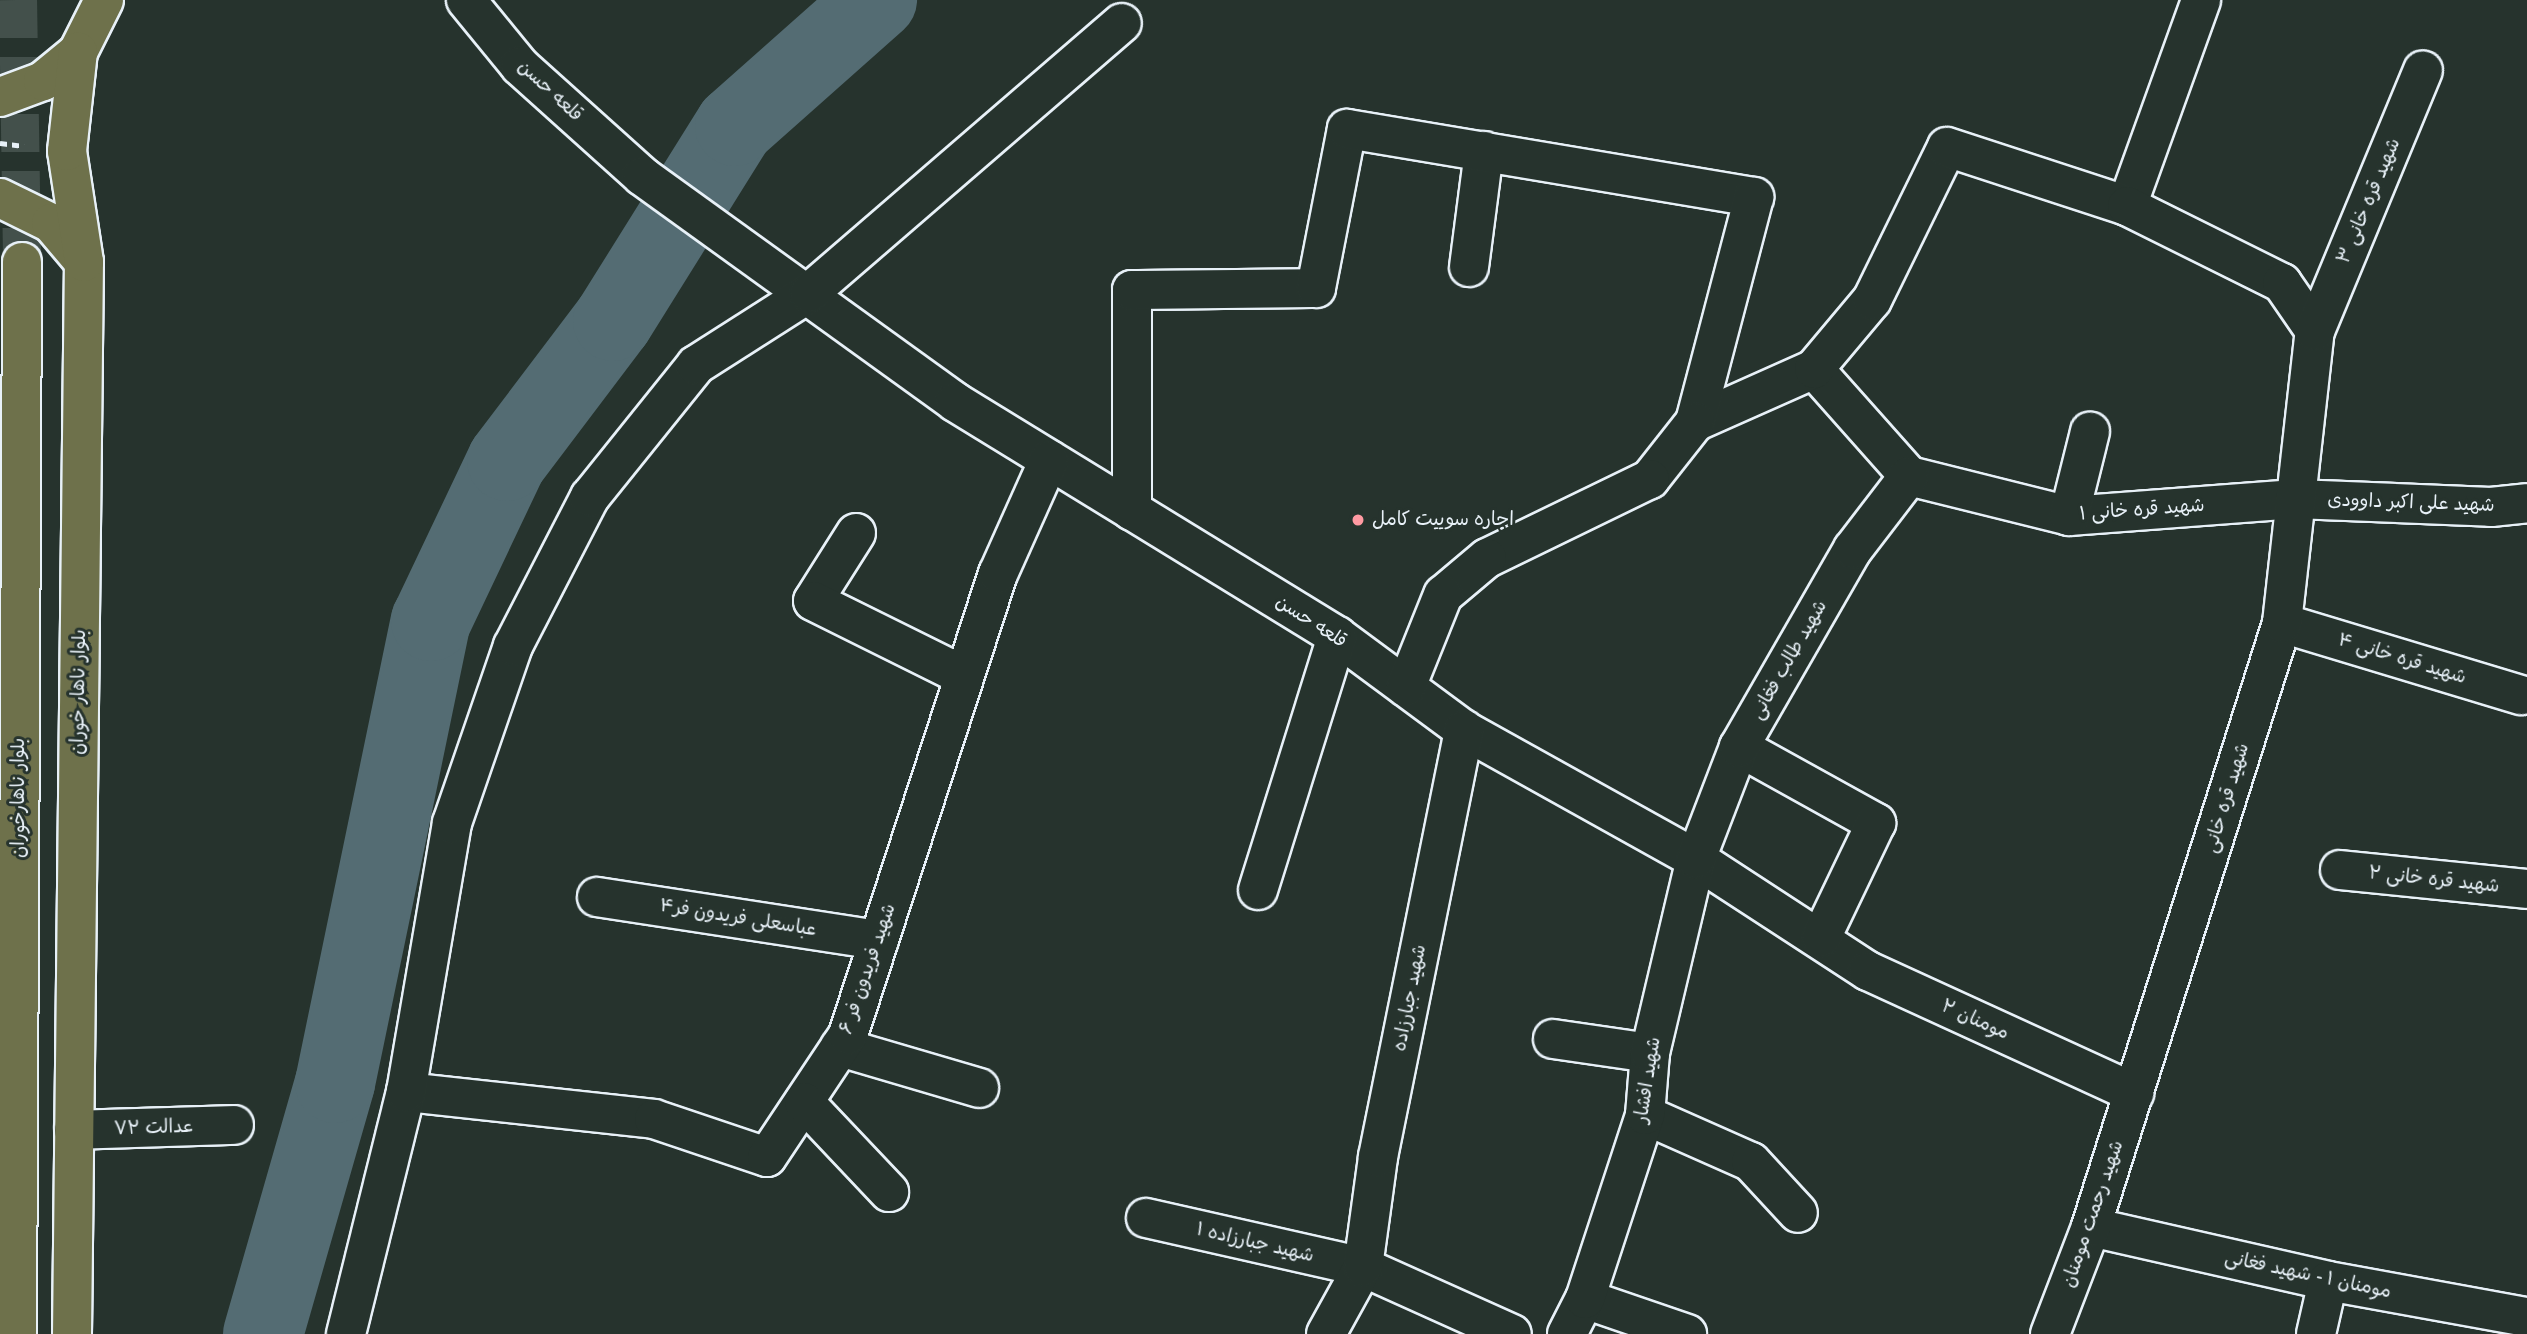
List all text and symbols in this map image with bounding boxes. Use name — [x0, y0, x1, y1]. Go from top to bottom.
street label: قلعه حسن — [513, 55, 587, 127]
street label: شهید قره خانی ۳ — [2332, 135, 2406, 267]
street label: شهید علی اکبر داوودی — [2327, 489, 2495, 517]
street label: ۱ شهید قره خانی — [2079, 494, 2205, 526]
place label: اجاره سوییت کامل — [1372, 509, 1514, 531]
marker: اجاره سوییت کامل — [1350, 512, 1366, 528]
street label: قلعه حسن — [1271, 591, 1351, 653]
street label: شهید طالب فغانی — [1746, 596, 1832, 724]
street label: بلوار ناهار خوران — [67, 629, 91, 755]
street label: ۴ شهید قره خانی — [2335, 629, 2469, 689]
street label: بلوار ناهارخوران — [8, 738, 30, 858]
street label: شهید قره خانی — [2199, 740, 2255, 856]
street label: ۲ شهید قره خانی — [2367, 862, 2501, 898]
street label: عباسعلی فریدون فر۴ — [658, 894, 818, 942]
street label: شهید فریدون فر ۶ — [835, 901, 901, 1037]
street label: شهید جبارزاده — [1388, 943, 1432, 1053]
street label: ۲ مومنان — [1938, 995, 2012, 1045]
street label: شهید افشار — [1630, 1035, 1666, 1125]
street label: ۷۲ عدالت — [113, 1115, 195, 1141]
street label: شهید رحمت مومنان — [2057, 1137, 2129, 1291]
street label: ۱ شهید جبارزاده — [1194, 1218, 1316, 1268]
street label: مومنان ۱ - شهید فغانی — [2222, 1246, 2394, 1304]

